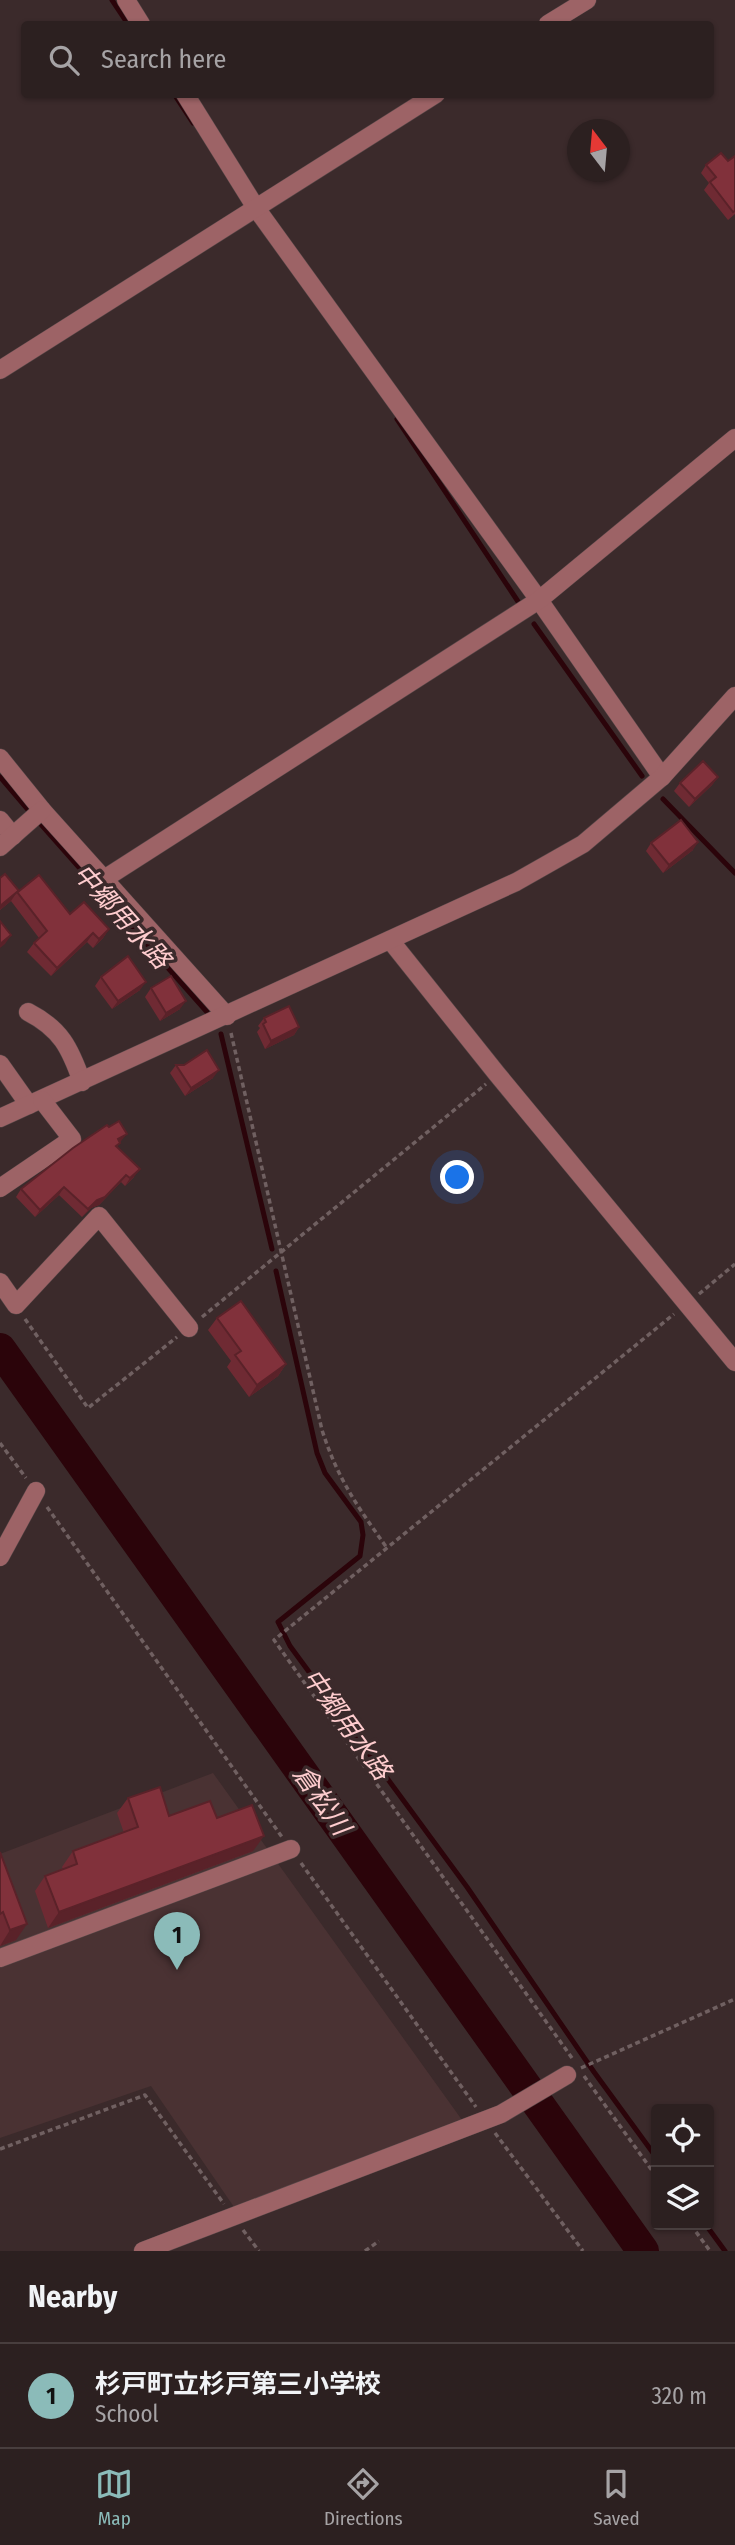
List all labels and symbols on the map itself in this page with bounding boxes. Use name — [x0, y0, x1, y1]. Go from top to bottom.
north arrow — [567, 119, 630, 182]
water label: 中郷用水路 — [67, 858, 178, 976]
your location — [440, 1160, 474, 1194]
water label: 中郷用水路 — [296, 1663, 399, 1788]
water label: 倉松川 — [287, 1759, 358, 1844]
pin: 1 — [154, 1912, 200, 1970]

